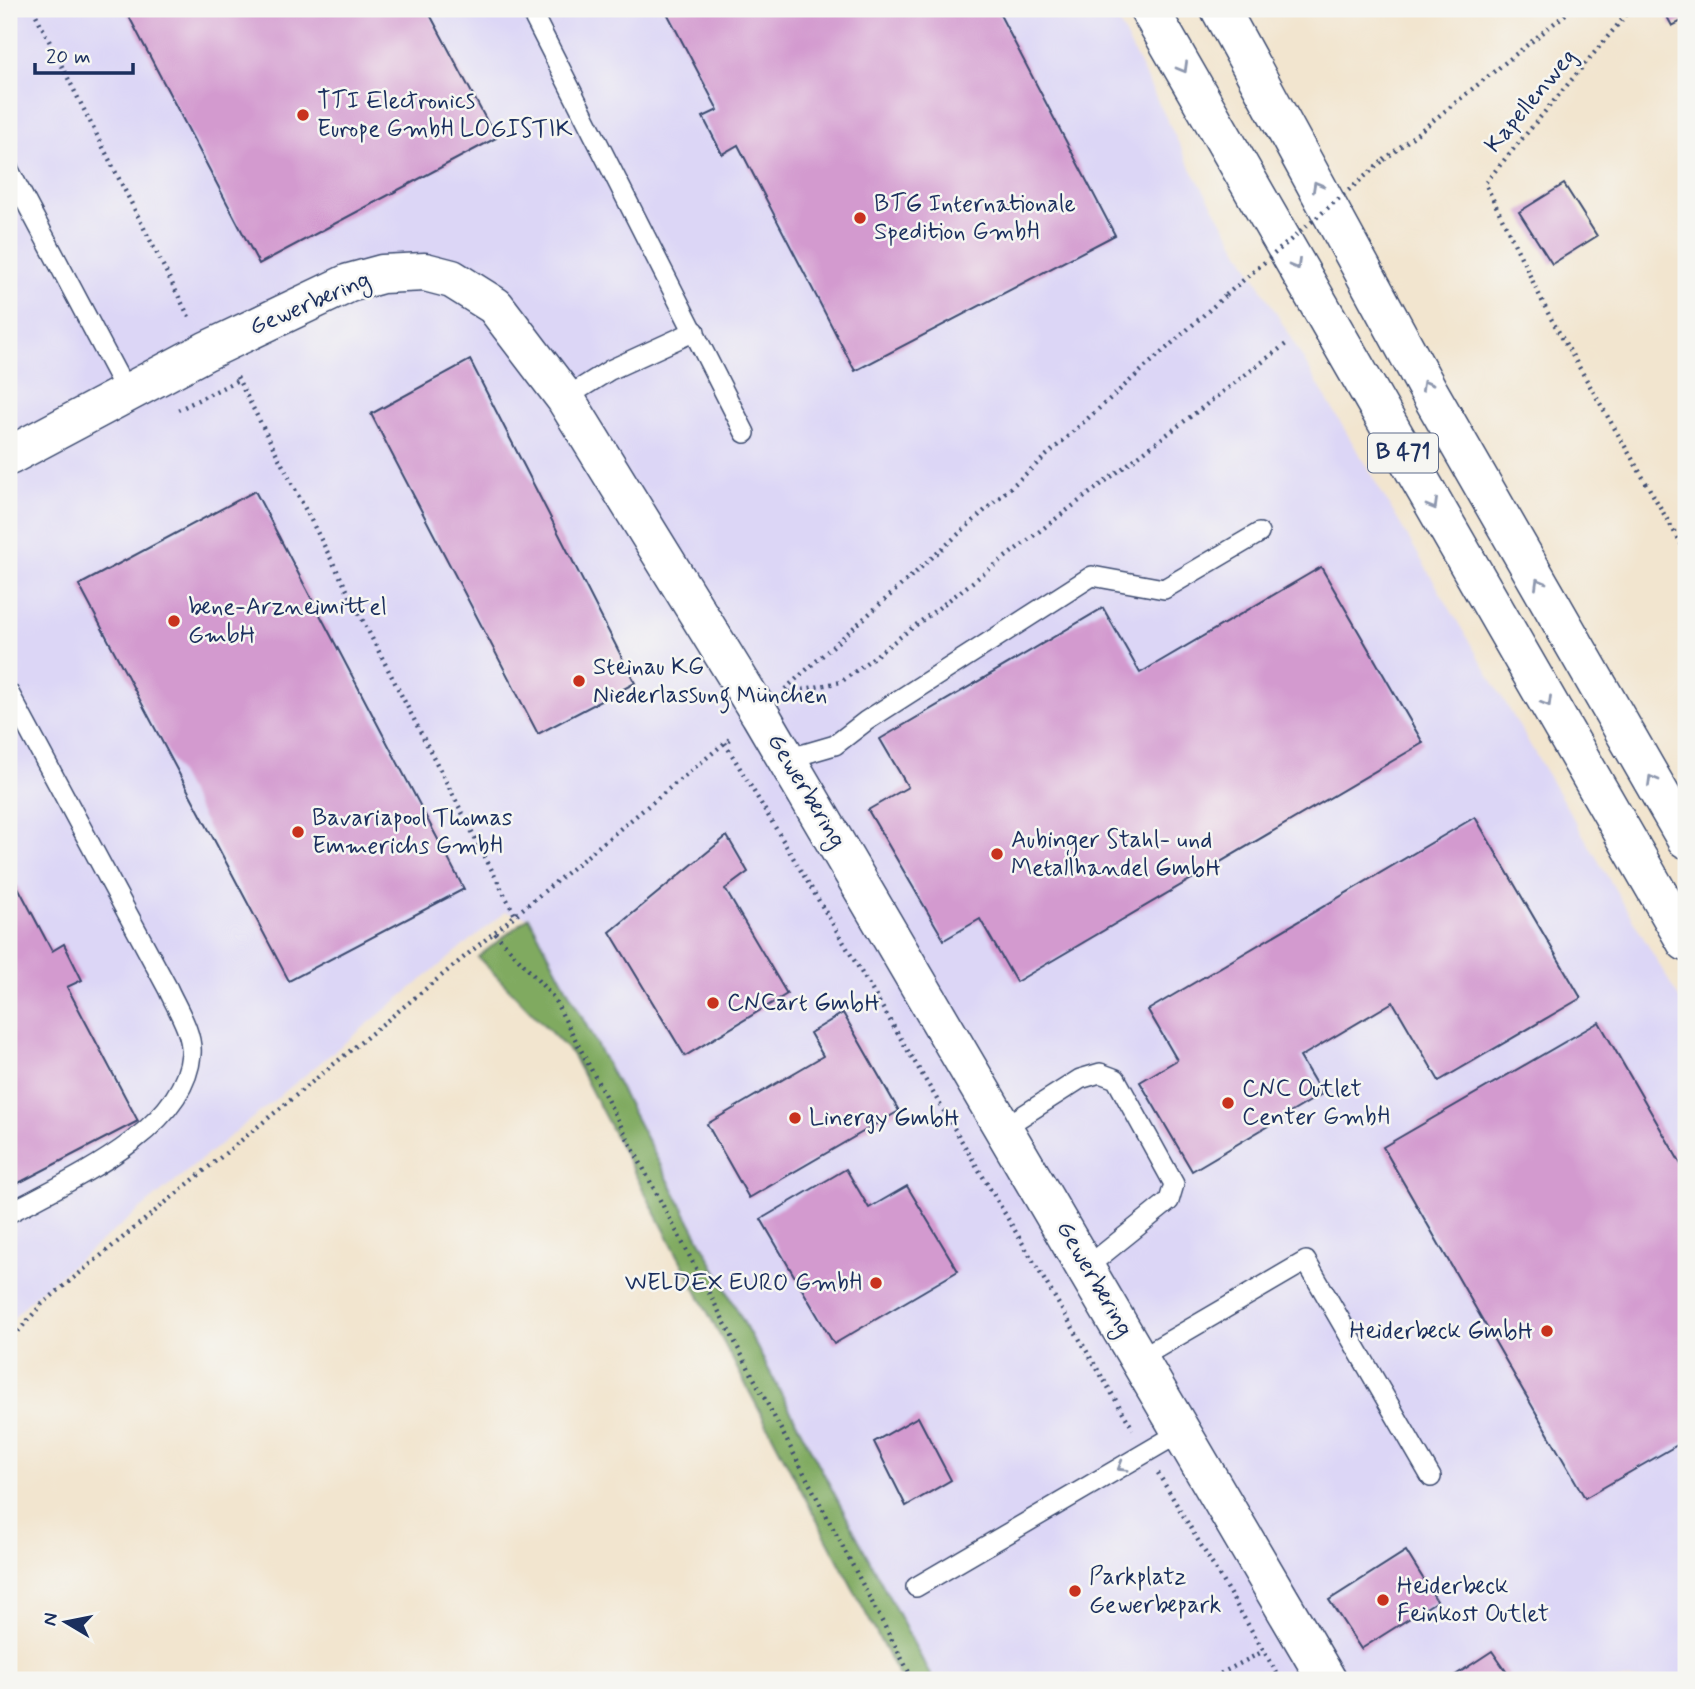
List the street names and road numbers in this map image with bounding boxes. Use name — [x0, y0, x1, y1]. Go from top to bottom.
street label: Kapellenweg — [1478, 42, 1584, 160]
street label: Gewerbering — [245, 265, 376, 345]
road number: B 471 — [1368, 433, 1438, 472]
street label: Gewerbering — [758, 728, 852, 855]
street label: Gewerbering — [1047, 1216, 1140, 1343]

